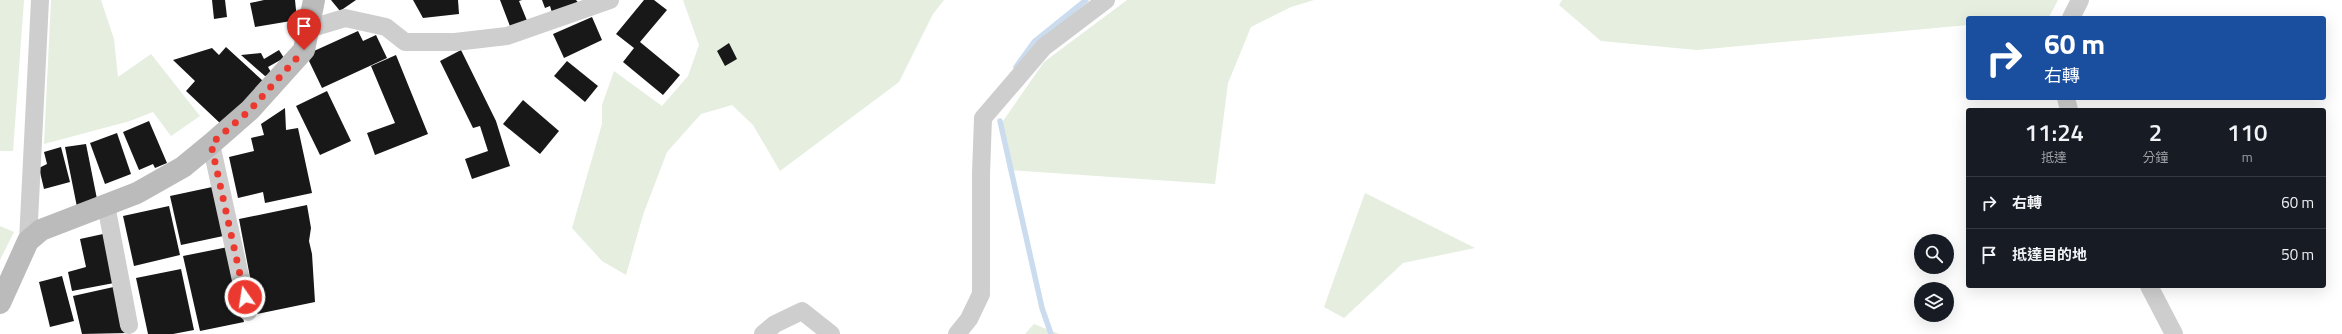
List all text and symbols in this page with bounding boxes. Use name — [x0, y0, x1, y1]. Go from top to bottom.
pin — [287, 9, 321, 50]
icon: arrive — [293, 15, 315, 37]
text: 60 m — [2044, 22, 2105, 65]
icon: right — [1978, 32, 2030, 84]
text: 右轉 — [2044, 62, 2080, 89]
text: 11:24 — [2025, 114, 2084, 150]
text: 2 — [2149, 114, 2162, 150]
text: 110 — [2227, 114, 2267, 150]
text: 抵達 — [2041, 147, 2067, 167]
text: 分鐘 — [2143, 147, 2169, 167]
text: m — [2242, 147, 2253, 167]
text: 右轉 — [2012, 191, 2042, 214]
text: 60 m — [2281, 191, 2314, 214]
icon: right — [1978, 192, 2000, 214]
map controls — [1914, 234, 1954, 322]
button: search — [1914, 234, 1954, 274]
text: 抵達目的地 — [2012, 243, 2087, 266]
text: 50 m — [2281, 243, 2314, 266]
icon: arrive — [1978, 244, 2000, 266]
position arrow — [224, 276, 266, 318]
button: layers — [1914, 282, 1954, 322]

